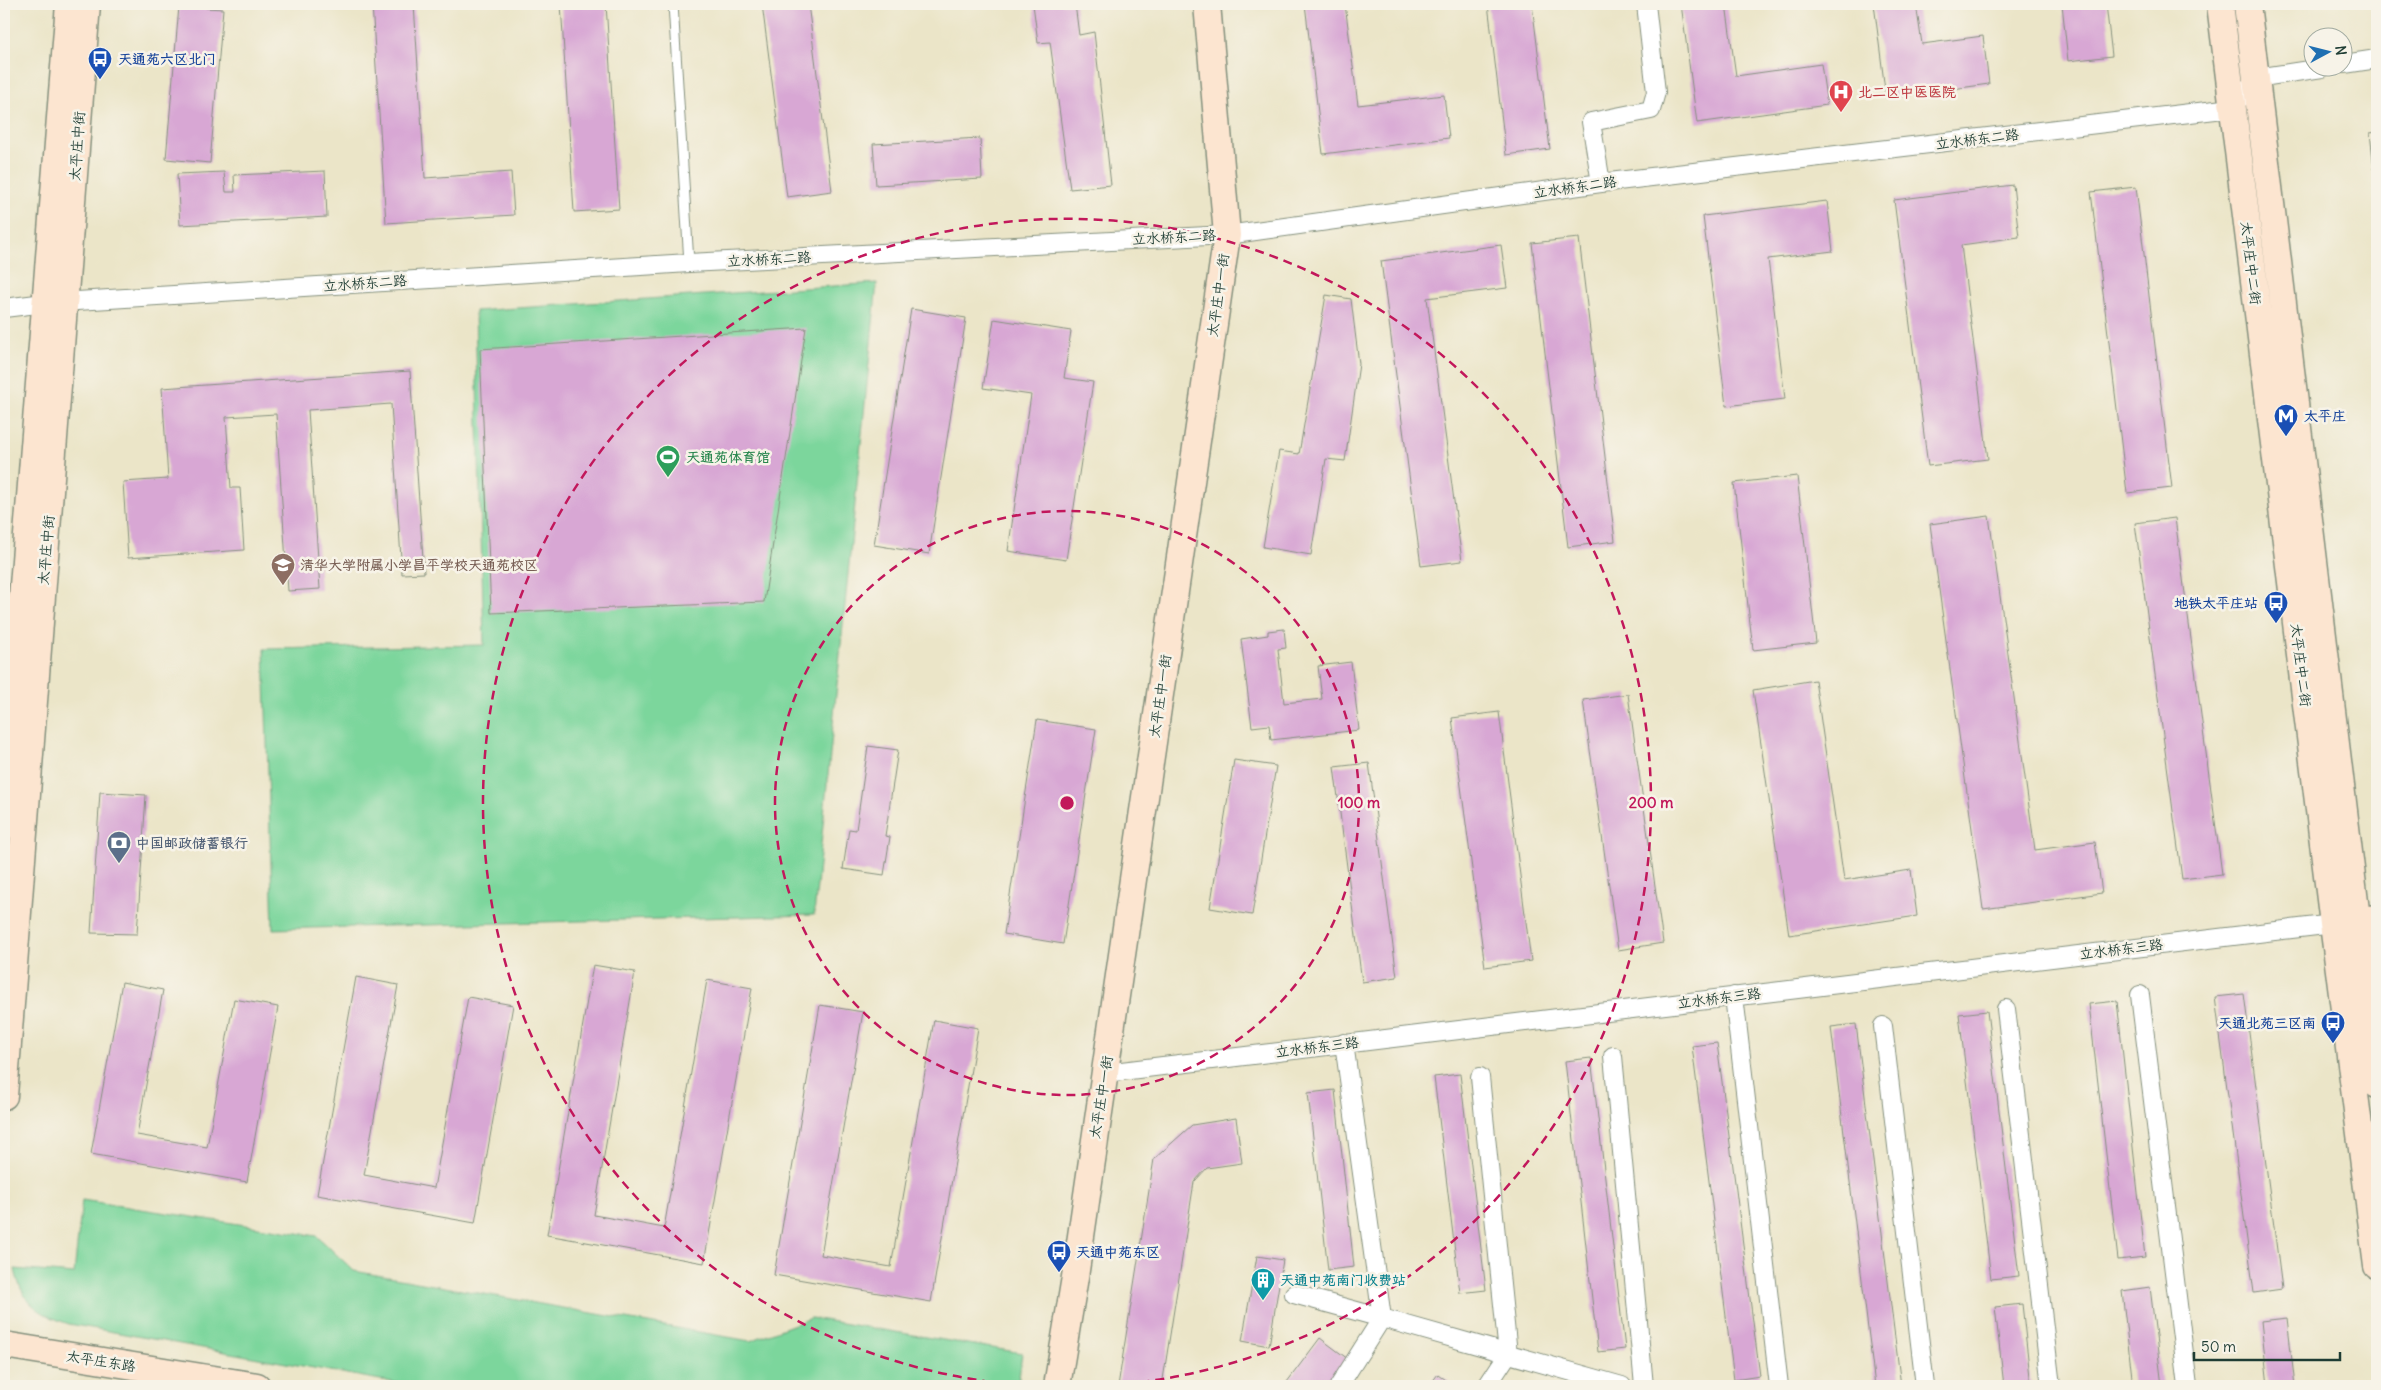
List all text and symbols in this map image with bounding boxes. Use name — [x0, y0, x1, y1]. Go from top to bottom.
north arrow — [2304, 28, 2354, 78]
text: N — [2331, 45, 2350, 56]
bus stop icon: 天通苑六区北门 — [87, 46, 113, 80]
place label: 天通苑六区北门 — [118, 50, 216, 68]
hospital icon: 北二区中医医院 — [1828, 79, 1854, 113]
place label: 北二区中医医院 — [1858, 83, 1956, 101]
street label: 太平庄中街 — [66, 110, 88, 182]
street label: 立水桥东二路 — [1934, 125, 2020, 153]
street label: 立水桥东二路 — [1532, 172, 1618, 202]
street label: 太平庄中二街 — [2237, 220, 2265, 306]
street label: 立水桥东二路 — [1132, 226, 1216, 248]
street label: 立水桥东二路 — [727, 248, 811, 270]
street label: 太平庄中一街 — [1203, 252, 1233, 338]
street label: 立水桥东二路 — [322, 271, 408, 295]
metro station icon: 太平庄 — [2273, 403, 2299, 437]
place label: 太平庄 — [2304, 407, 2346, 425]
sports icon: 天通苑体育馆 — [655, 444, 681, 478]
place label: 天通苑体育馆 — [686, 448, 770, 466]
street label: 太平庄中街 — [34, 514, 58, 586]
school or university icon: 清华大学附属小学昌平学校天通苑校区 — [270, 552, 296, 586]
place label: 清华大学附属小学昌平学校天通苑校区 — [300, 556, 538, 574]
bus stop icon: 地铁太平庄站 — [2263, 590, 2289, 624]
place label: 地铁太平庄站 — [2174, 594, 2258, 612]
street label: 太平庄中二街 — [2287, 622, 2315, 708]
street label: 太平庄中一街 — [1145, 653, 1175, 739]
text: 100 m — [1338, 793, 1380, 812]
text: 200 m — [1629, 793, 1673, 812]
centre of rings — [1058, 794, 1076, 812]
bank icon: 中国邮政储蓄银行 — [106, 830, 132, 864]
place label: 中国邮政储蓄银行 — [136, 834, 248, 852]
street label: 立水桥东三路 — [2078, 935, 2164, 963]
street label: 立水桥东三路 — [1676, 984, 1762, 1012]
bus stop icon: 天通北苑三区南 — [2320, 1010, 2346, 1044]
place label: 天通北苑三区南 — [2218, 1014, 2316, 1032]
street label: 立水桥东三路 — [1274, 1033, 1360, 1061]
street label: 太平庄中一街 — [1086, 1054, 1116, 1140]
bus stop icon: 天通中苑东区 — [1046, 1239, 1072, 1273]
place label: 天通中苑东区 — [1076, 1243, 1160, 1261]
building icon: 天通中苑南门收费站 — [1250, 1267, 1276, 1301]
place label: 天通中苑南门收费站 — [1280, 1271, 1406, 1289]
scale bar — [2194, 1330, 2340, 1362]
text: 50 m — [2201, 1337, 2236, 1356]
street label: 太平庄东路 — [65, 1347, 137, 1375]

